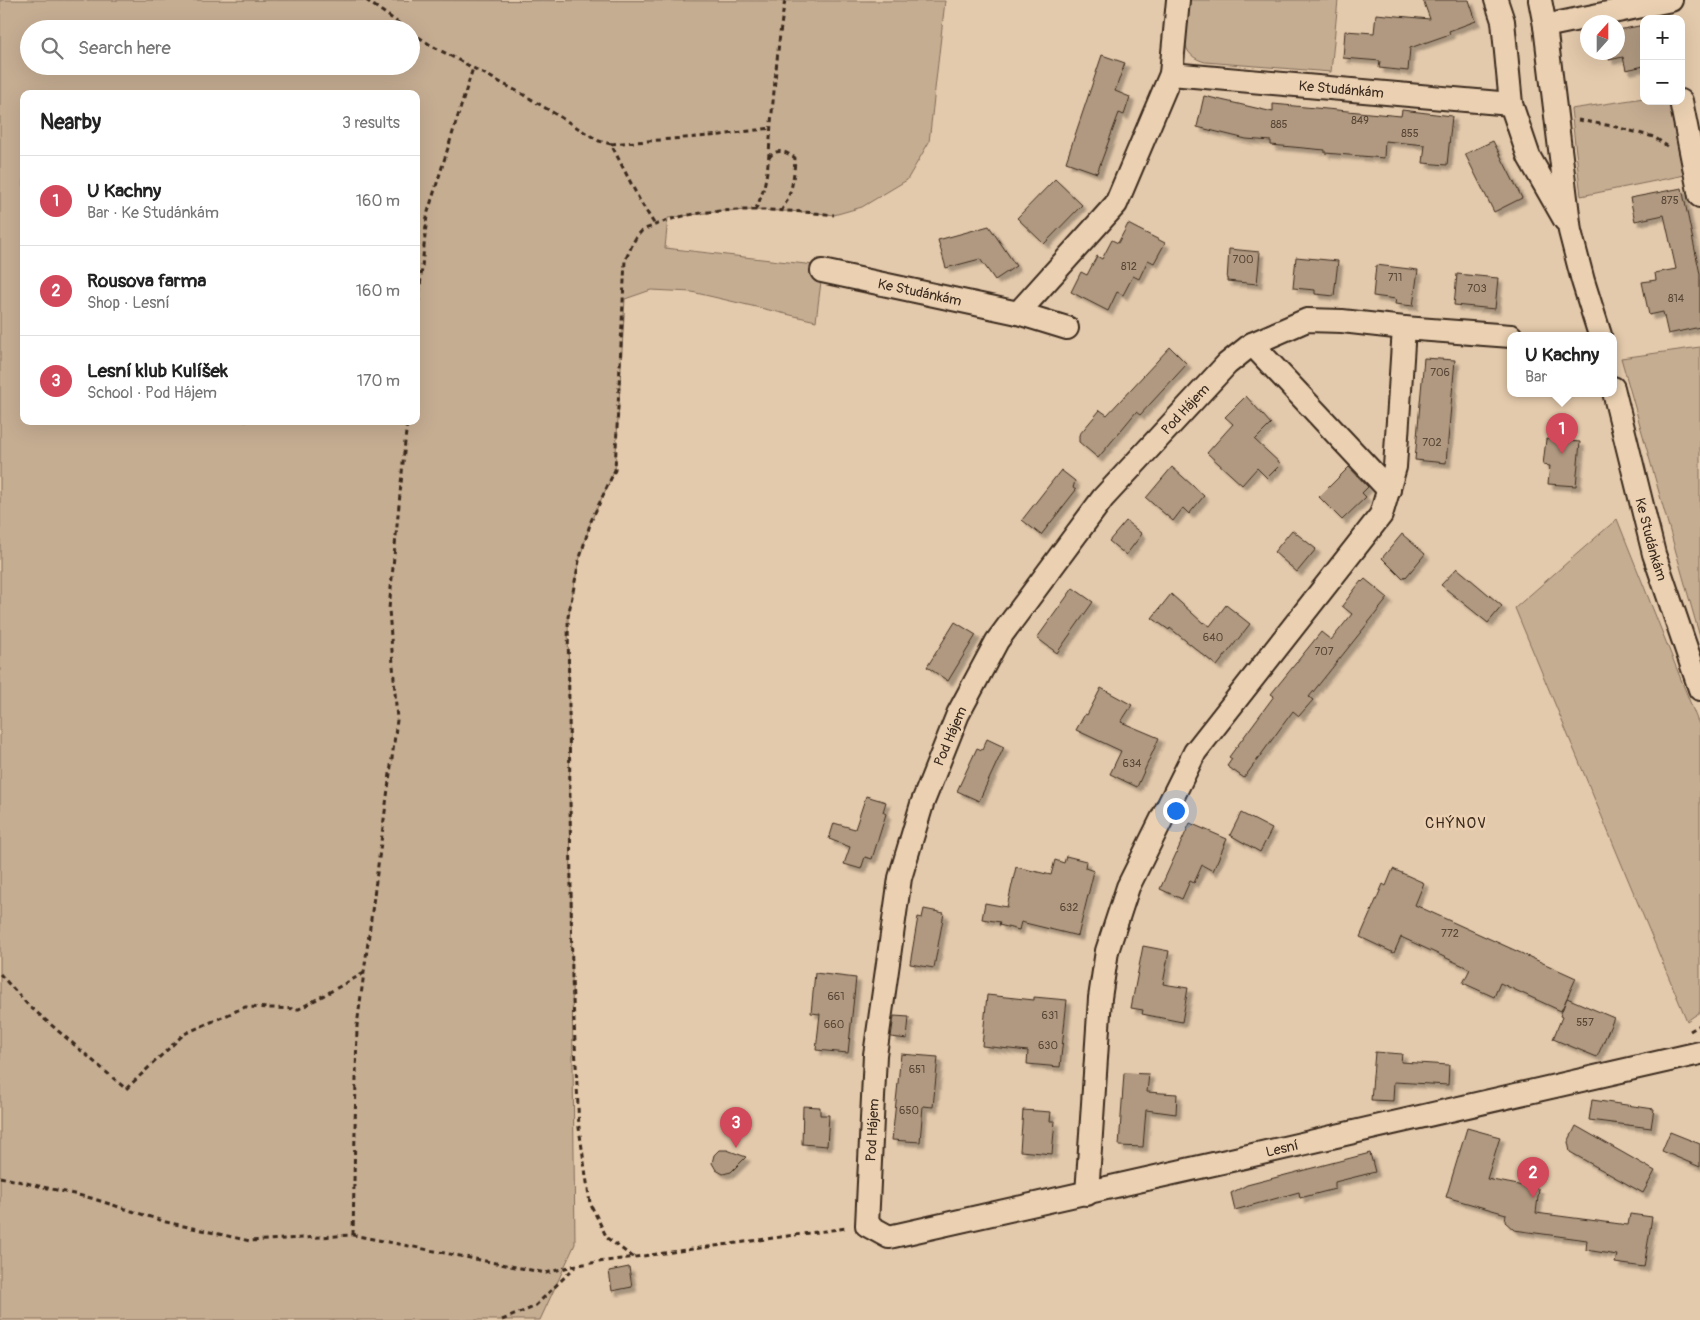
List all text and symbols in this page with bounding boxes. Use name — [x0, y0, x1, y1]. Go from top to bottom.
north arrow — [1580, 15, 1625, 60]
map controls — [1640, 15, 1685, 105]
button: + — [1640, 15, 1685, 60]
search box — [20, 20, 420, 75]
icon: search — [38, 34, 66, 62]
text: Search here — [78, 36, 171, 60]
button: − — [1640, 60, 1685, 105]
street label: Ke Studánkám — [1298, 77, 1385, 102]
text: Nearby — [40, 109, 101, 136]
text: 3 results — [342, 113, 400, 133]
house number: 849 — [1351, 114, 1369, 127]
house number: 885 — [1270, 118, 1288, 131]
house number: 855 — [1401, 127, 1419, 140]
text: U Kachny — [87, 179, 161, 203]
text: 1 — [53, 191, 59, 211]
text: 160 m — [356, 191, 400, 211]
house number: 875 — [1661, 194, 1679, 207]
text: Bar · Ke Studánkám — [87, 203, 219, 223]
house number: 700 — [1233, 253, 1253, 266]
house number: 812 — [1121, 260, 1137, 273]
text: Rousova farma — [87, 269, 206, 293]
house number: 711 — [1388, 271, 1402, 284]
street label: Ke Studánkám — [876, 275, 963, 310]
text: 2 — [52, 281, 60, 301]
text: 160 m — [356, 281, 400, 301]
house number: 703 — [1467, 282, 1487, 295]
house number: 814 — [1668, 292, 1685, 305]
text: Shop · Lesní — [87, 293, 170, 313]
popup — [1507, 332, 1617, 397]
text: U Kachny — [1525, 343, 1599, 367]
text: Lesní klub Kulíšek — [87, 359, 228, 383]
house number: 706 — [1430, 366, 1450, 379]
text: Bar — [1525, 367, 1547, 387]
text: 3 — [52, 371, 60, 391]
text: 170 m — [357, 371, 400, 391]
street label: Pod Hájem — [1158, 381, 1213, 438]
text: School · Pod Hájem — [87, 383, 217, 403]
pin: 1 — [1546, 413, 1578, 454]
house number: 702 — [1422, 436, 1442, 449]
street label: Ke Studánkám — [1631, 496, 1671, 583]
house number: 640 — [1203, 631, 1223, 644]
house number: 707 — [1314, 645, 1334, 658]
street label: Pod Hájem — [930, 704, 971, 769]
house number: 634 — [1123, 757, 1142, 770]
your location — [1163, 798, 1189, 824]
district label: CHÝNOV — [1425, 814, 1487, 833]
house number: 632 — [1060, 901, 1078, 914]
house number: 772 — [1441, 927, 1459, 940]
house number: 661 — [827, 990, 845, 1003]
house number: 631 — [1042, 1009, 1058, 1022]
house number: 557 — [1576, 1016, 1594, 1029]
house number: 660 — [824, 1018, 844, 1031]
house number: 630 — [1038, 1039, 1058, 1052]
house number: 651 — [909, 1063, 925, 1076]
street label: Pod Hájem — [862, 1098, 883, 1162]
house number: 650 — [899, 1104, 919, 1117]
pin: 3 — [720, 1107, 752, 1148]
street label: Lesní — [1264, 1137, 1300, 1161]
pin: 2 — [1517, 1157, 1549, 1198]

